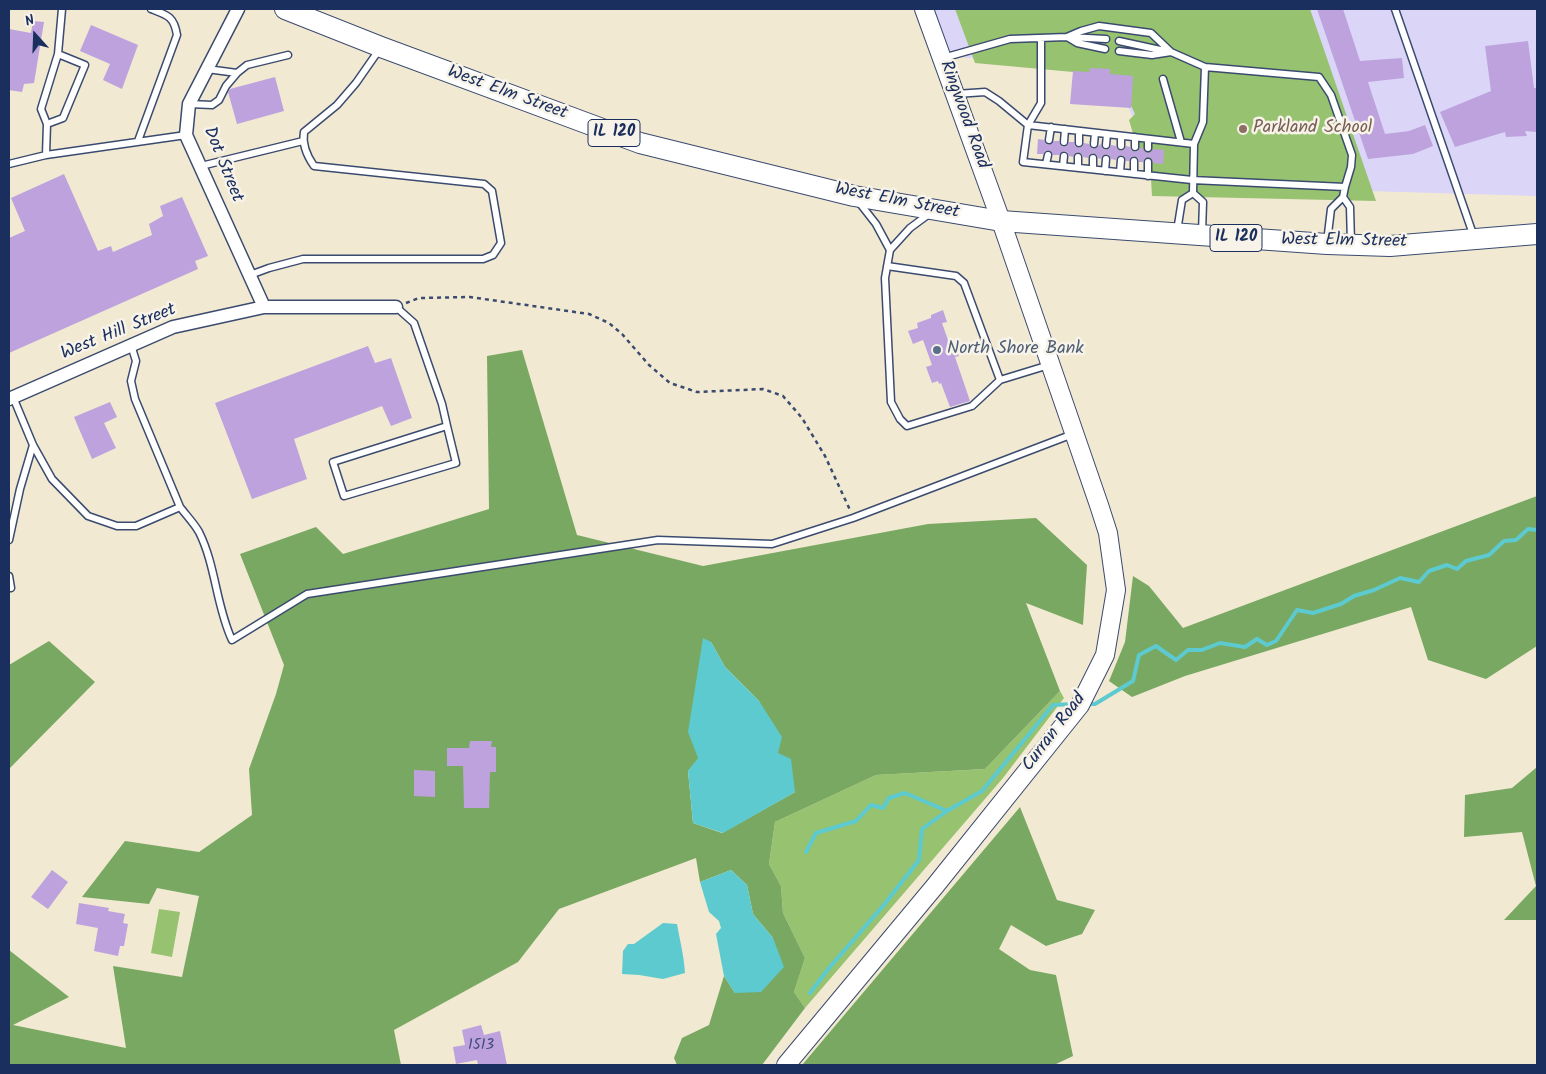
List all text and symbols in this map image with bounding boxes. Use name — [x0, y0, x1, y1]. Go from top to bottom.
text: N — [22, 9, 38, 33]
north arrow — [10, 10, 60, 60]
street label: Ringwood Road — [933, 58, 993, 172]
street label: West Elm Street — [444, 62, 570, 126]
place label: Parkland School — [1253, 118, 1372, 140]
road number: IL 120 — [588, 120, 640, 146]
marker: Parkland School — [1237, 123, 1249, 135]
street label: Dot Street — [197, 124, 247, 206]
street label: West Elm Street — [833, 179, 961, 225]
road number: IL 120 — [1210, 224, 1262, 252]
street label: West Elm Street — [1281, 230, 1407, 254]
street label: West Hill Street — [58, 300, 180, 366]
place label: North Shore Bank — [947, 339, 1084, 361]
marker: North Shore Bank — [931, 344, 943, 356]
street label: Curran Road — [1018, 689, 1092, 777]
house number: 1513 — [468, 1037, 494, 1055]

